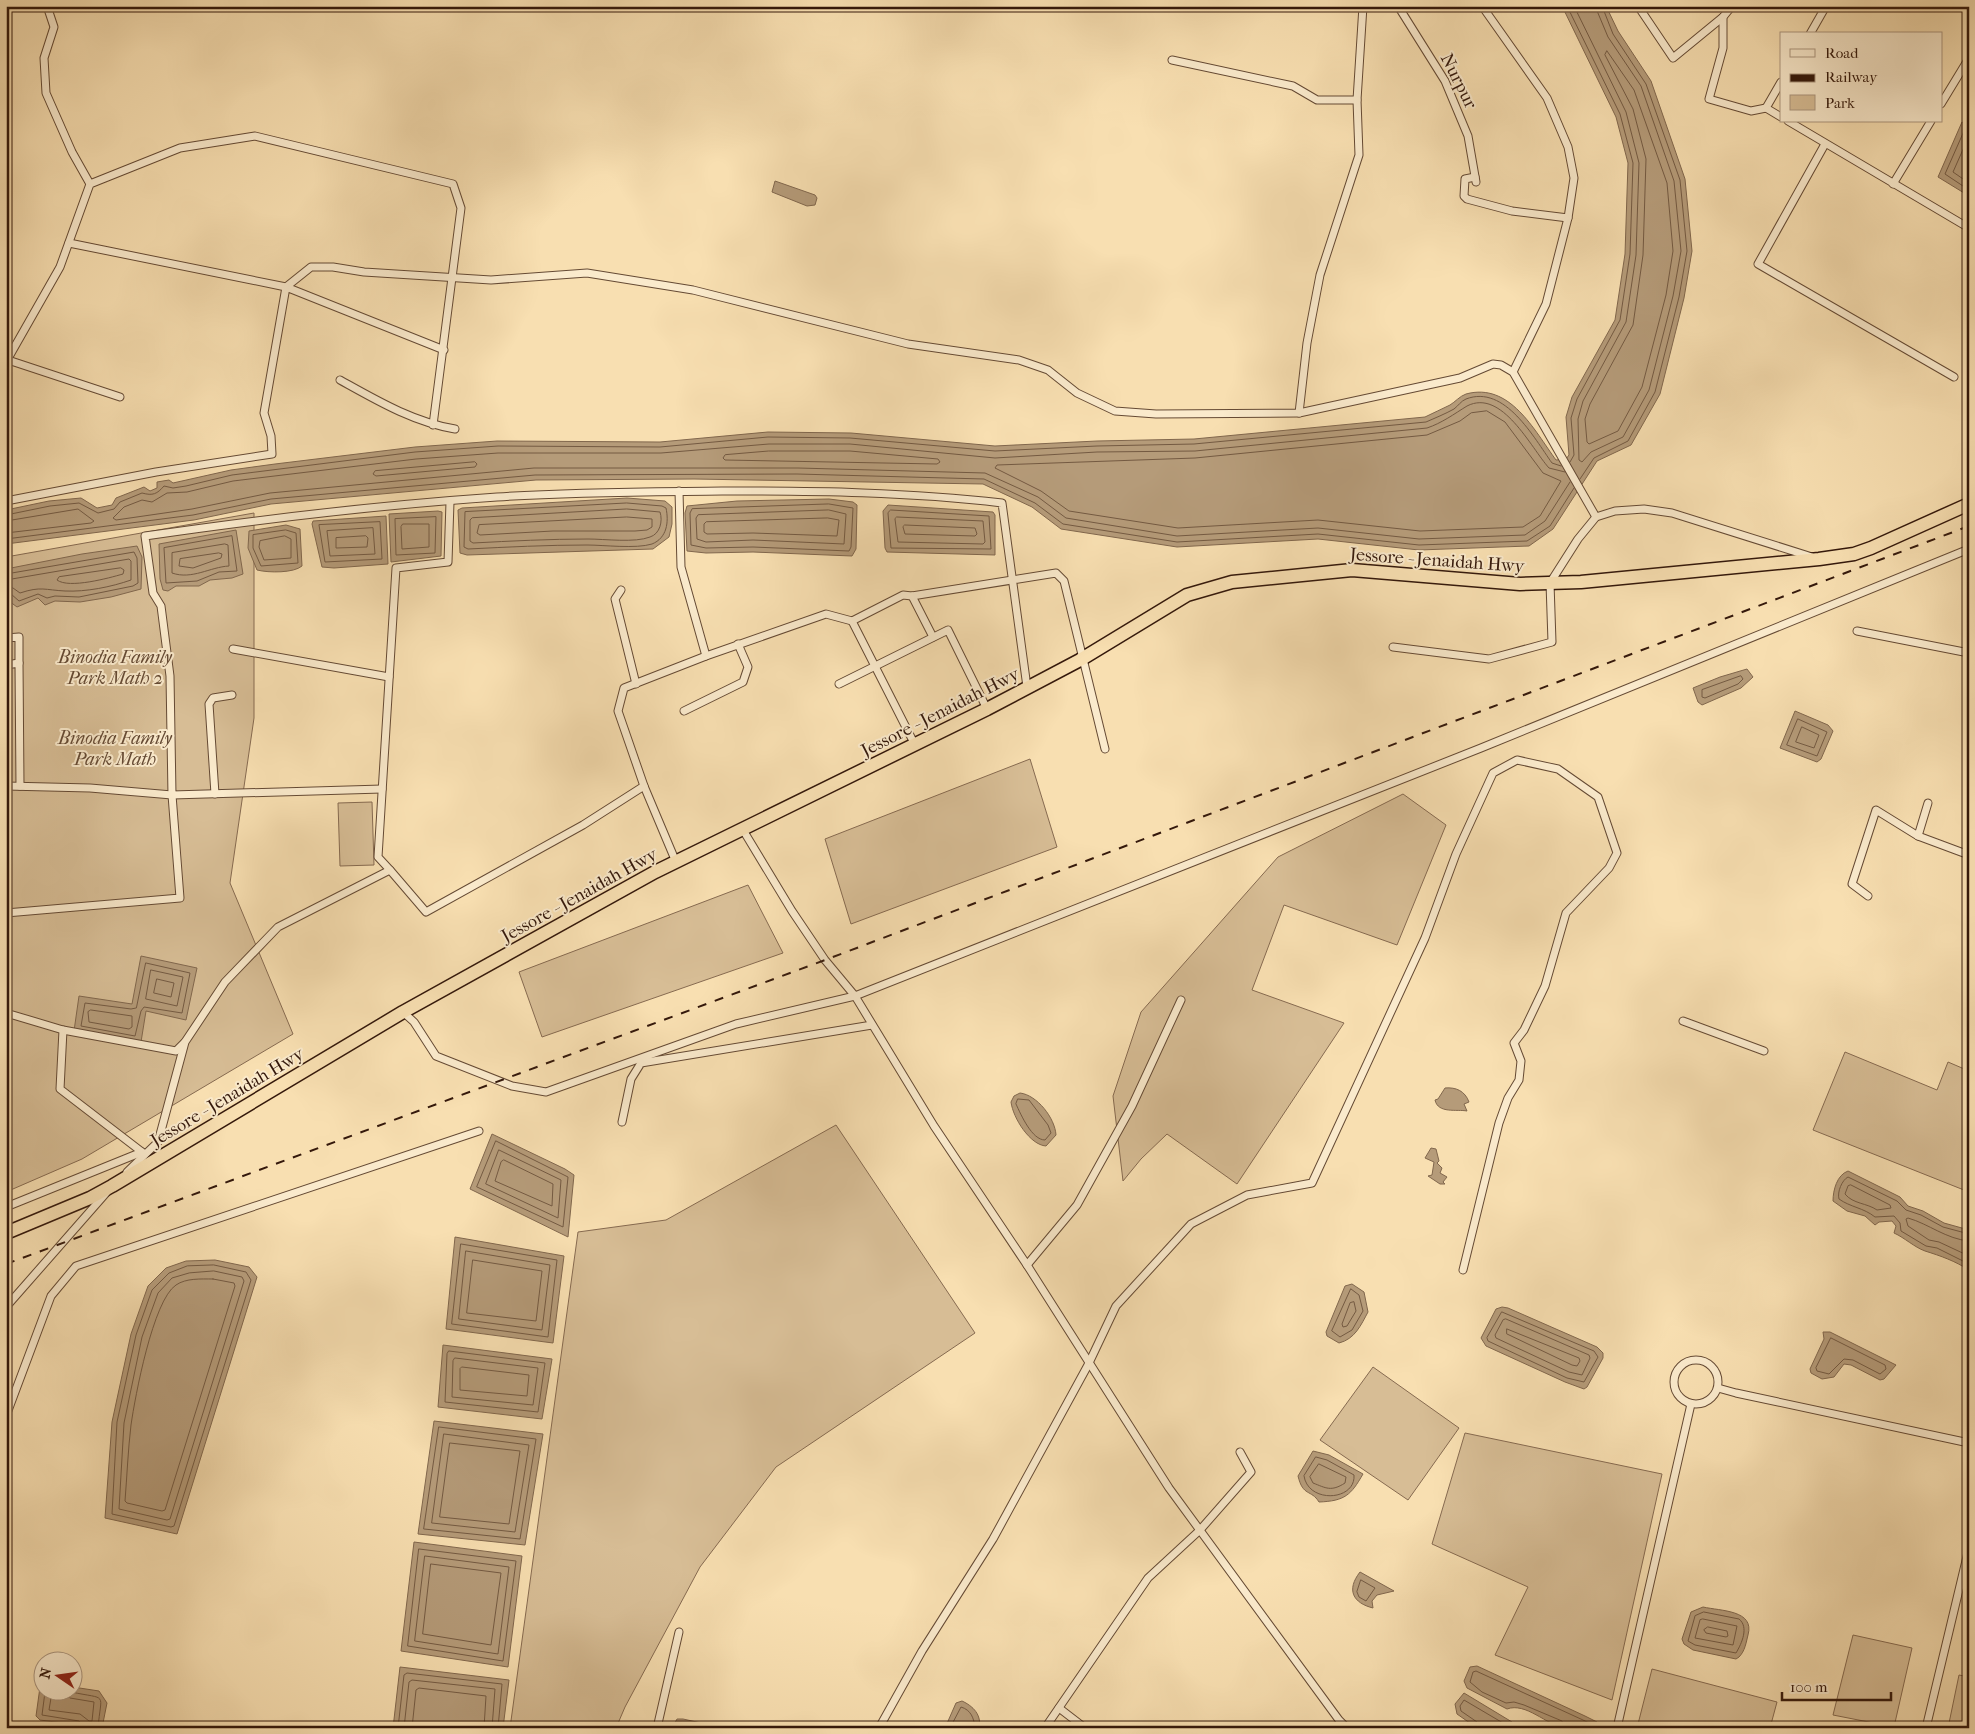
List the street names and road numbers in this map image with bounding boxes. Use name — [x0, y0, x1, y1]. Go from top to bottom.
street label: Nurpur — [1436, 50, 1481, 113]
street label: Jessore - Jenaidah Hwy — [1347, 544, 1526, 577]
street label: Jessore - Jenaidah Hwy — [856, 663, 1024, 762]
street label: Jessore - Jenaidah Hwy — [496, 843, 662, 948]
street label: Jessore - Jenaidah Hwy — [145, 1043, 309, 1152]

